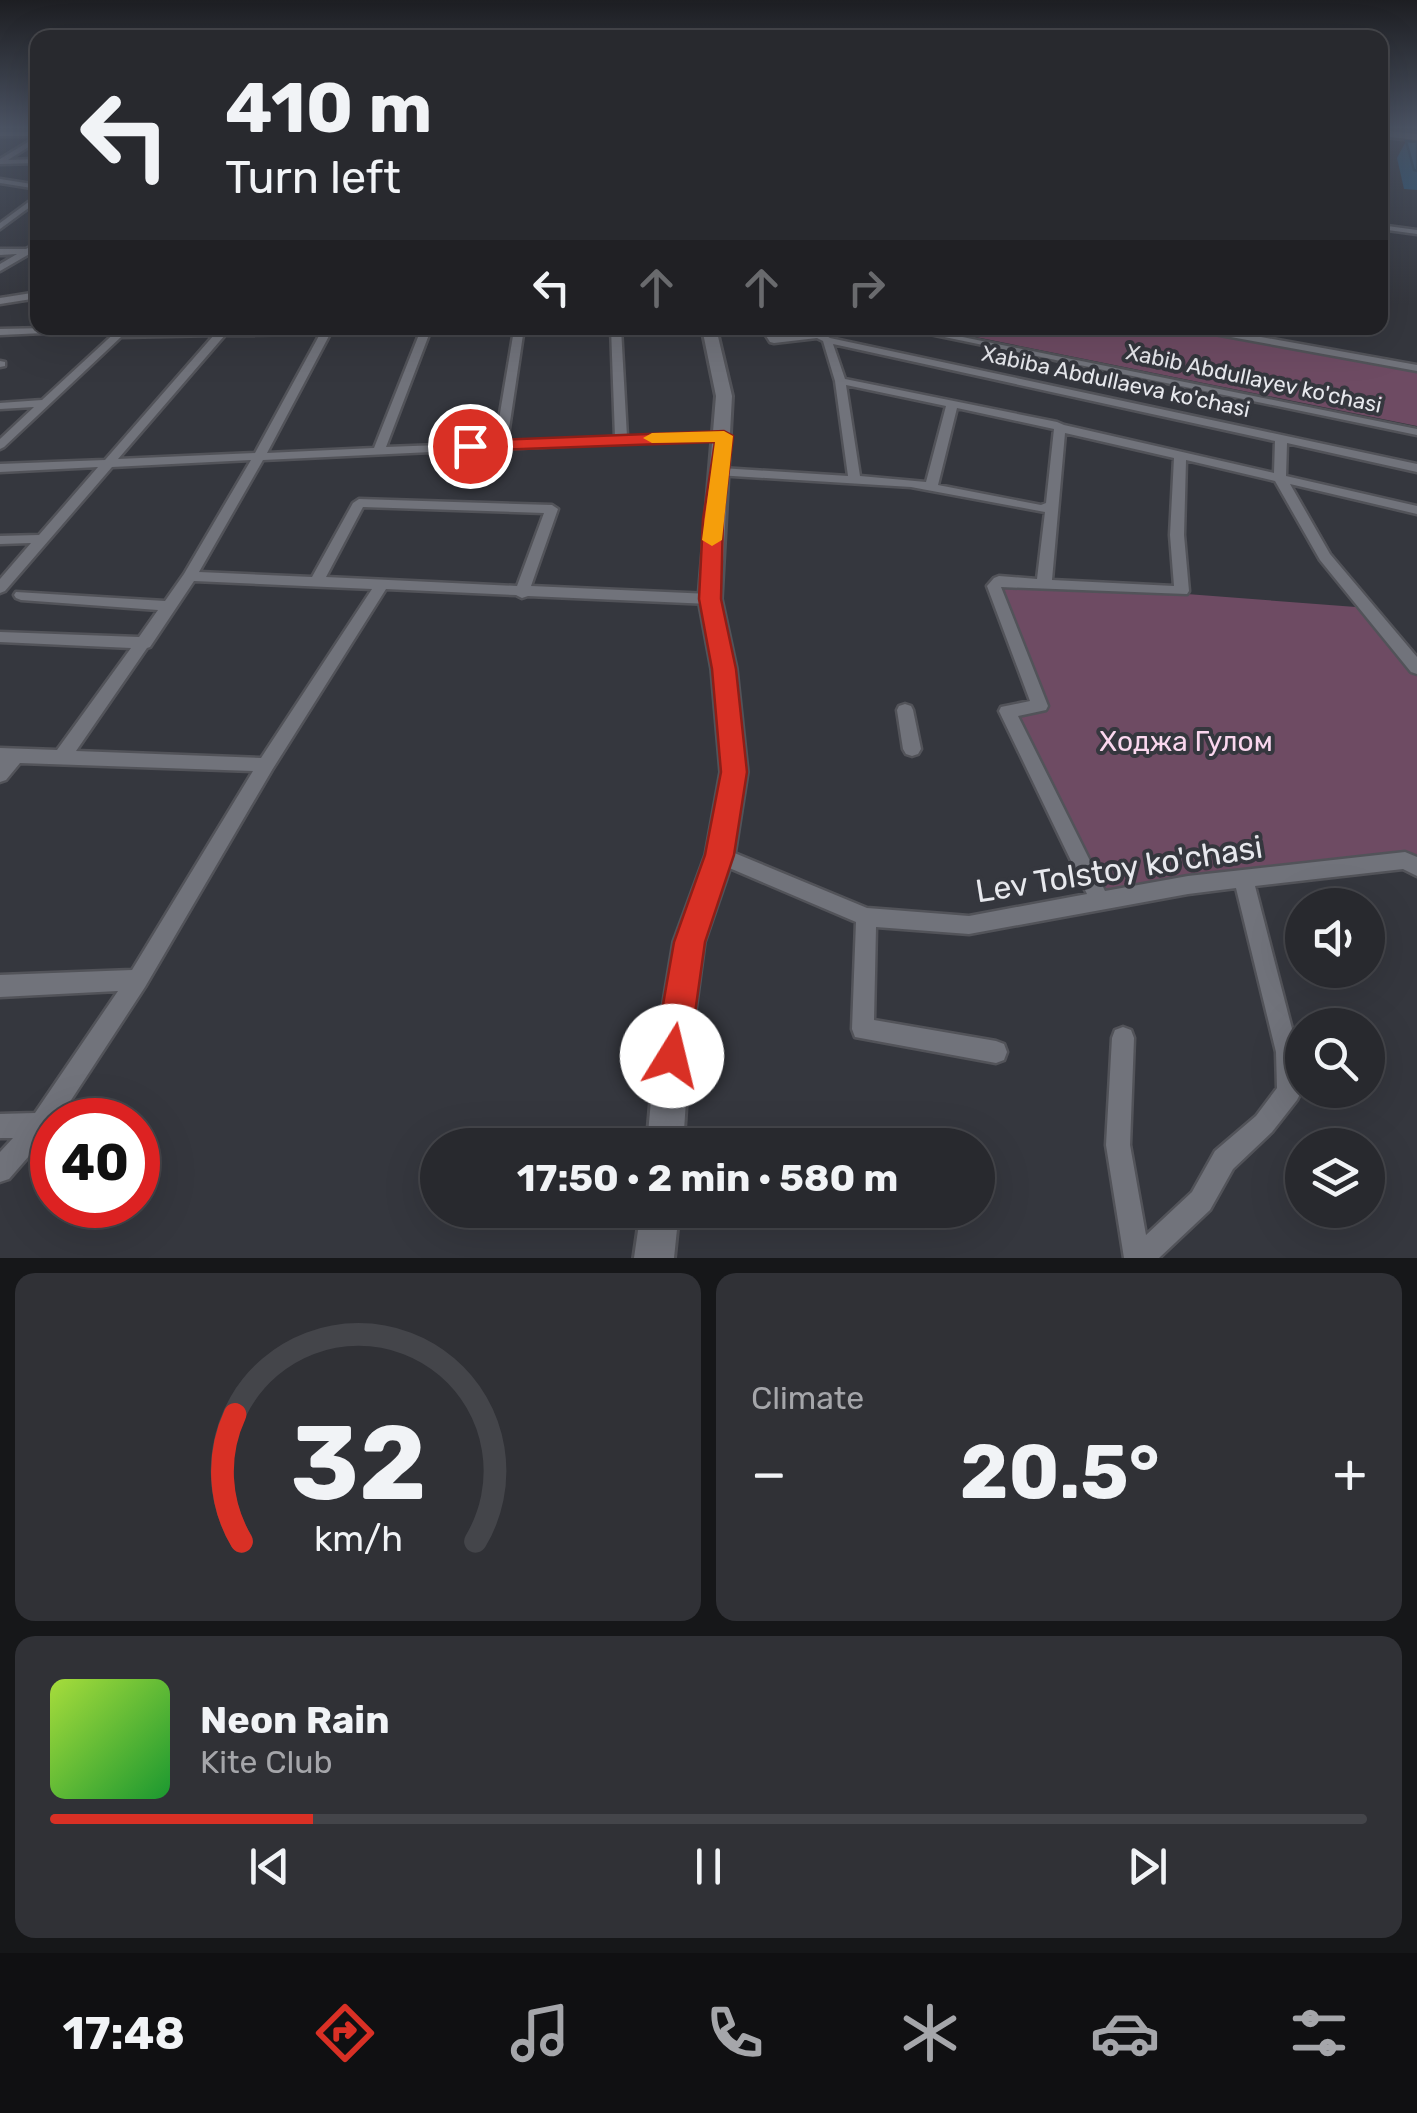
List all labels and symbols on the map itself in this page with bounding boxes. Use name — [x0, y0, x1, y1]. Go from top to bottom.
street label: Xabib Abdullayev ko'chasi — [1123, 338, 1384, 419]
street label: Xabiba Abdullaeva ko'chasi — [979, 340, 1253, 423]
pin — [428, 404, 513, 489]
park label: Ходжа Гулом — [1099, 725, 1273, 758]
street label: Lev Tolstoy ko'chasi — [973, 828, 1265, 910]
position arrow — [620, 1004, 724, 1108]
speed limit sign: 40 — [30, 1098, 160, 1228]

